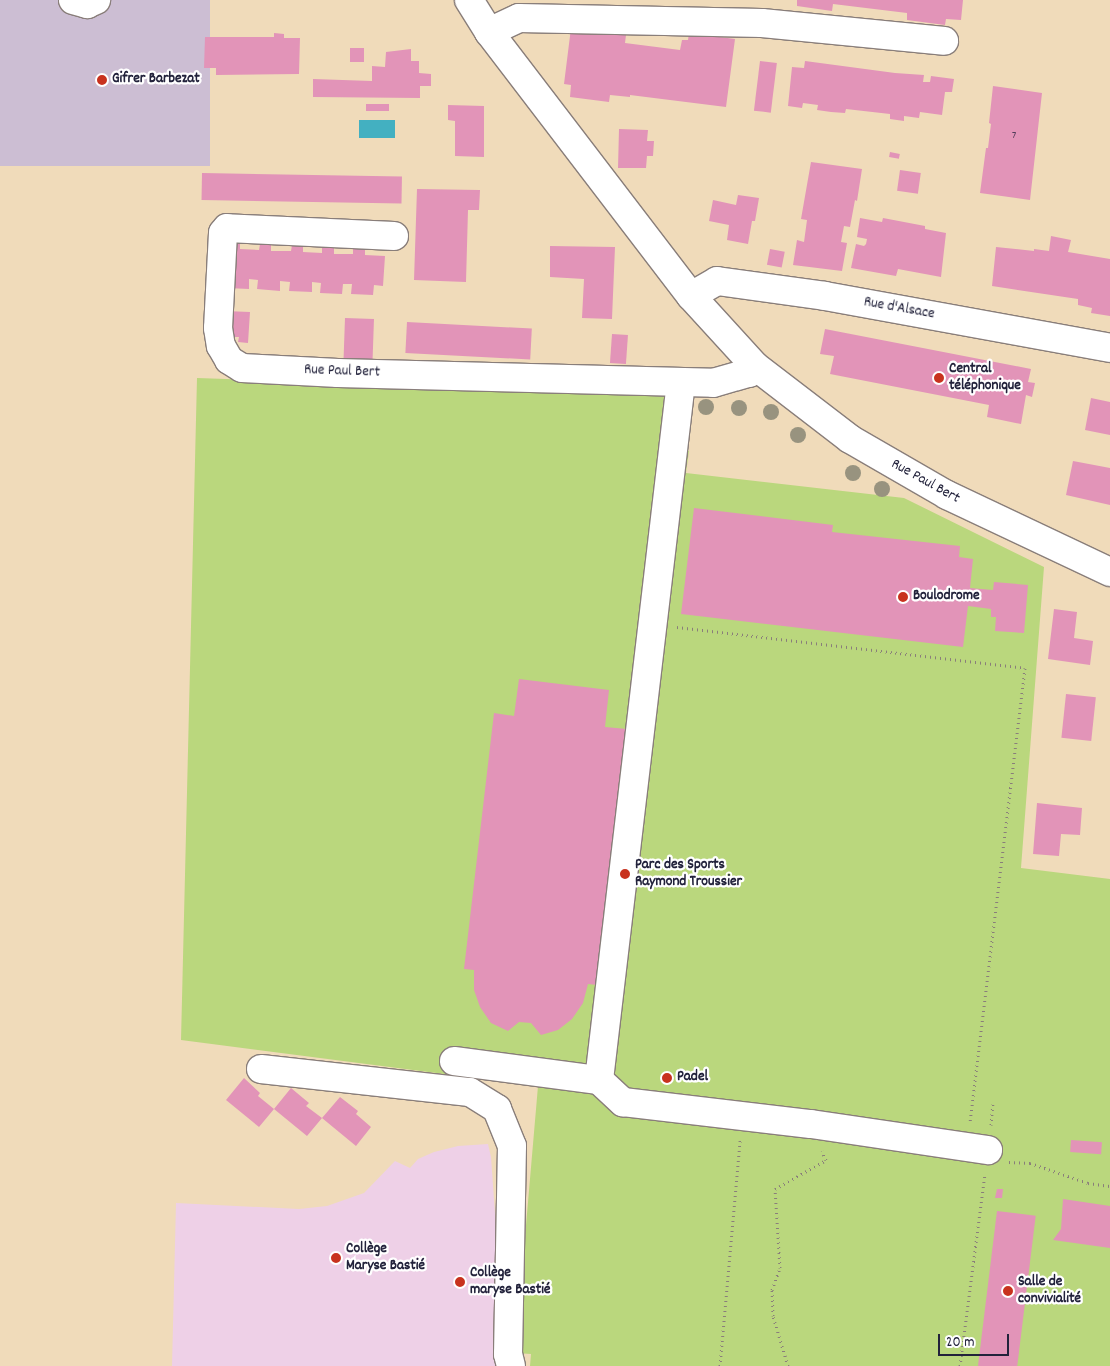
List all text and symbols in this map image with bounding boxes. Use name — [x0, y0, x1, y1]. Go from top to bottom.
place label: Gifrer Barbezat — [112, 71, 200, 89]
marker: Gifrer Barbezat — [96, 74, 108, 86]
house number: 7 — [1012, 129, 1016, 143]
street label: Rue d'Alsace — [862, 294, 936, 324]
place label: Central téléphonique — [949, 360, 1021, 395]
street label: Rue Paul Bert — [304, 362, 380, 382]
marker: Central téléphonique — [933, 372, 945, 384]
street label: Rue Paul Bert — [887, 456, 963, 508]
place label: Boulodrome — [913, 588, 980, 606]
marker: Boulodrome — [897, 591, 909, 603]
place label: Parc des Sports Raymond Troussier — [635, 856, 742, 891]
marker: Parc des Sports Raymond Troussier — [619, 868, 631, 880]
place label: Padel — [677, 1069, 708, 1087]
marker: Padel — [661, 1072, 673, 1084]
place label: Collège Maryse Bastié — [346, 1240, 425, 1275]
marker: Collège Maryse Bastié — [330, 1252, 342, 1264]
place label: Collège maryse Bastié — [470, 1264, 551, 1299]
place label: Salle de convivialité — [1018, 1273, 1081, 1308]
marker: Collège maryse Bastié — [454, 1276, 466, 1288]
marker: Salle de convivialité — [1002, 1285, 1014, 1297]
scale bar — [940, 1324, 1011, 1356]
text: 20 m — [946, 1332, 974, 1354]

